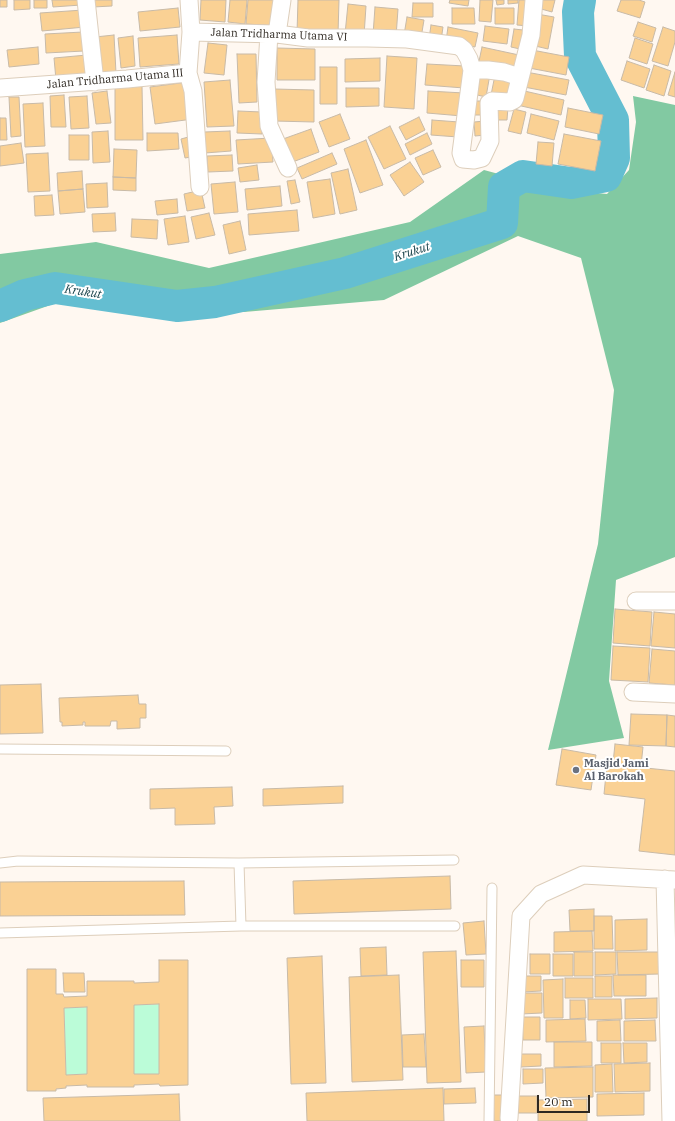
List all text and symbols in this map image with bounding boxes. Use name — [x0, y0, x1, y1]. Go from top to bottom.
street label: Jalan Tridharma Utama VI — [210, 26, 348, 44]
street label: Jalan Tridharma Utama III — [46, 66, 184, 92]
water label: Krukut — [392, 239, 432, 265]
water label: Krukut — [64, 282, 102, 302]
place label: Masjid Jami Al Barokah — [584, 757, 649, 783]
marker: Masjid Jami Al Barokah — [571, 765, 581, 775]
scale bar — [539, 1087, 592, 1113]
text: 20 m — [544, 1094, 573, 1109]

